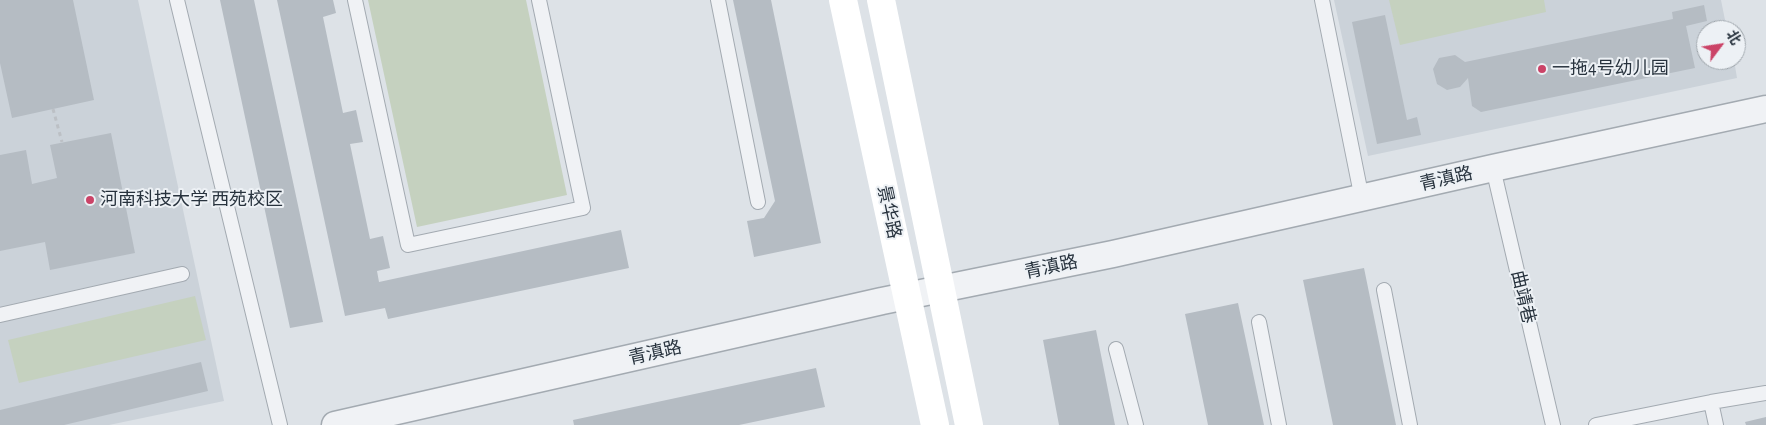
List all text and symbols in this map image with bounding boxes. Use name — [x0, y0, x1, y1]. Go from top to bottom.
north arrow — [1696, 20, 1746, 70]
text: 北 — [1723, 28, 1743, 47]
place label: 一拖4号幼儿园 — [1552, 58, 1669, 80]
marker: 一拖4号幼儿园 — [1536, 63, 1548, 75]
street label: 青滇路 — [1417, 162, 1475, 196]
street label: 景华路 — [873, 183, 905, 241]
place label: 河南科技大学 西苑校区 — [100, 189, 283, 211]
marker: 河南科技大学 西苑校区 — [84, 194, 96, 206]
street label: 青滇路 — [1022, 251, 1080, 283]
street label: 曲靖巷 — [1506, 268, 1540, 326]
street label: 青滇路 — [626, 336, 684, 370]

